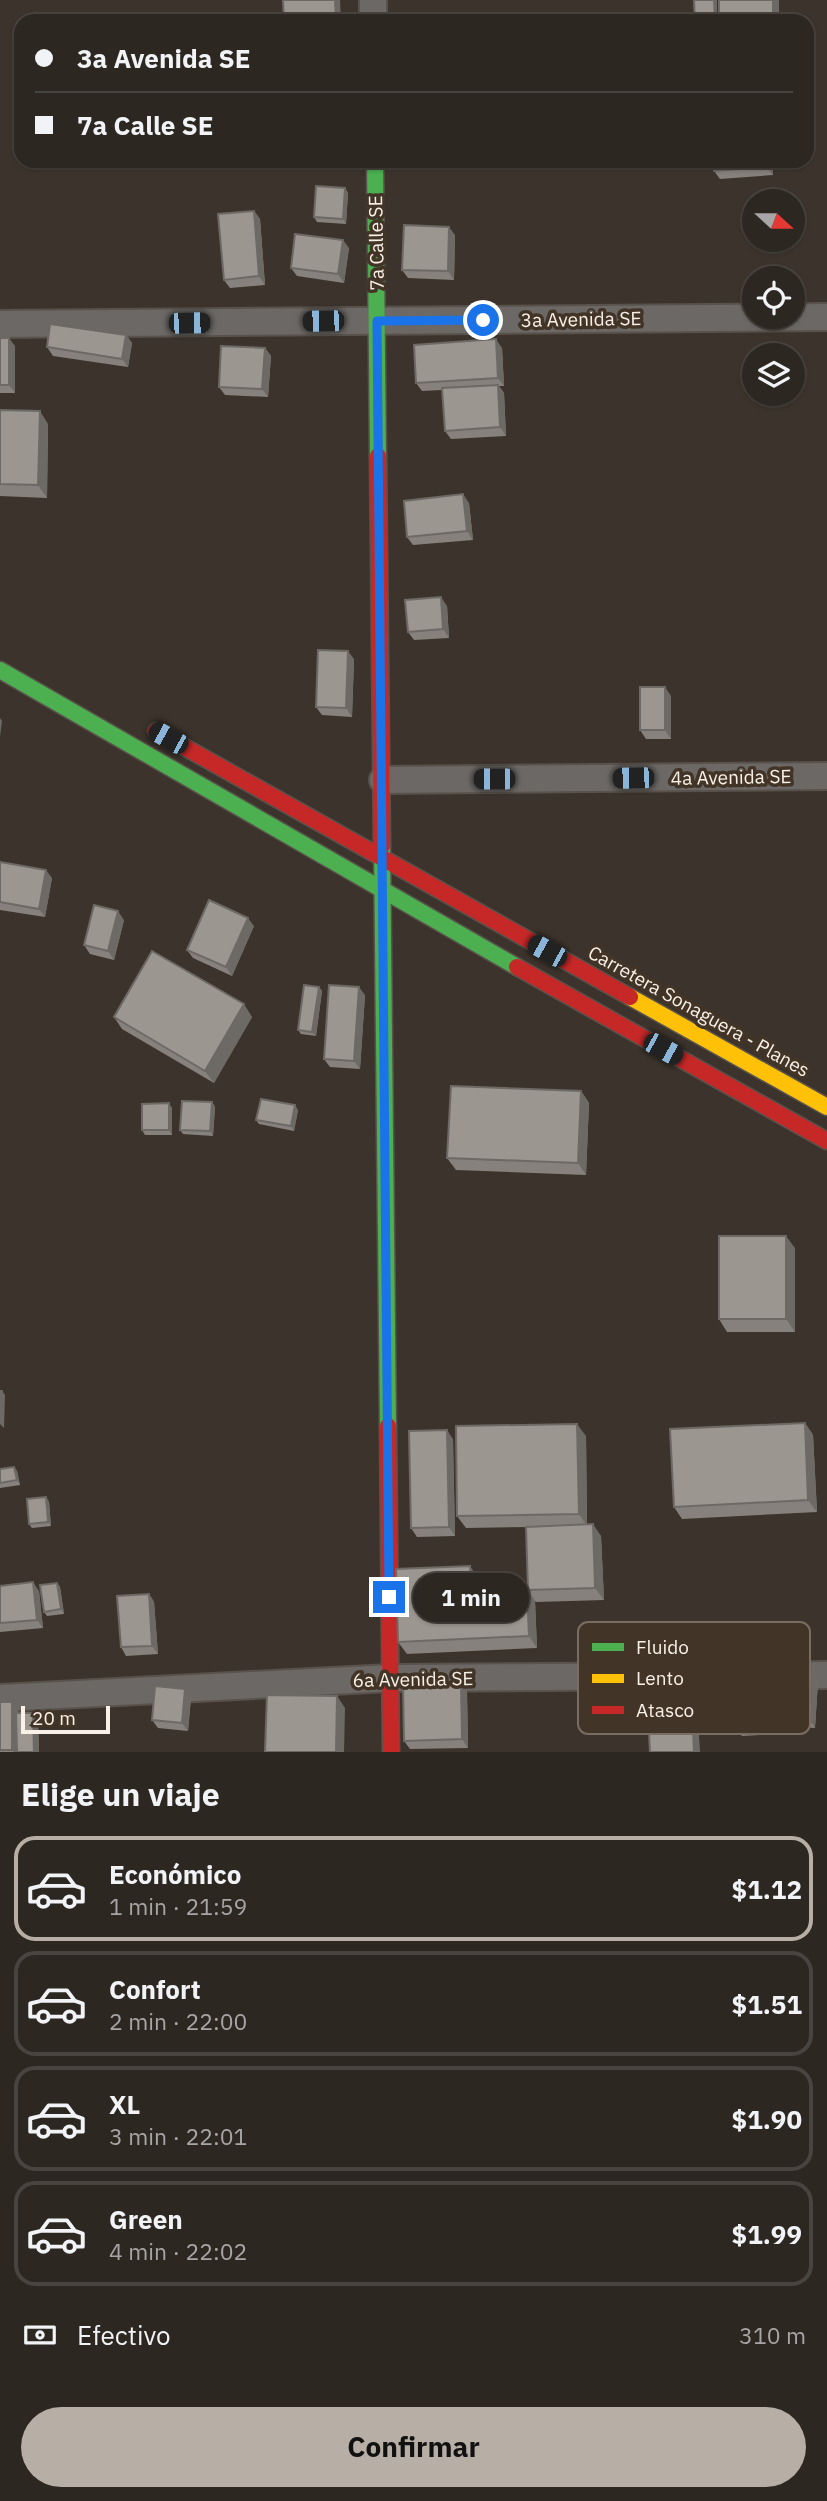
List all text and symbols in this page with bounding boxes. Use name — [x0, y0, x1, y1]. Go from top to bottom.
text: 3a Avenida SE — [77, 41, 251, 75]
text: 7a Calle SE — [77, 108, 214, 142]
north arrow — [742, 189, 805, 252]
map controls — [742, 189, 805, 406]
street label: 7a Calle SE — [363, 195, 389, 291]
button: locate — [742, 266, 805, 329]
route start — [467, 304, 499, 336]
street label: 3a Avenida SE — [520, 306, 642, 332]
car — [302, 310, 345, 332]
car — [168, 312, 211, 334]
button: layers — [742, 343, 805, 406]
car — [145, 719, 192, 757]
street label: 4a Avenida SE — [670, 764, 792, 790]
car — [612, 767, 655, 789]
car — [474, 769, 516, 790]
car — [524, 932, 571, 970]
street label: Carretera Sonaguera - Planes — [584, 940, 814, 1082]
car — [640, 1030, 687, 1068]
callout: 1 min — [414, 1572, 529, 1622]
route end — [373, 1581, 405, 1613]
text: 1 min — [441, 1582, 501, 1612]
legend — [578, 1622, 810, 1734]
text: Fluido — [636, 1635, 689, 1659]
street label: 6a Avenida SE — [352, 1666, 474, 1692]
text: Lento — [636, 1666, 684, 1690]
text: Atasco — [636, 1698, 694, 1722]
scale bar — [21, 1703, 110, 1735]
text: 20 m — [32, 1706, 76, 1730]
text: Elige un viaje — [21, 1773, 220, 1815]
icon: car — [25, 1857, 88, 1920]
text: Económico — [109, 1857, 241, 1891]
text: $1.12 — [732, 1872, 802, 1906]
text: 1 min · 21:59 — [109, 1891, 247, 1921]
icon: car — [25, 1972, 88, 2035]
text: Confort — [109, 1972, 201, 2006]
text: $1.51 — [732, 1987, 802, 2021]
text: 2 min · 22:00 — [109, 2006, 247, 2036]
icon: car — [25, 2087, 88, 2150]
text: XL — [109, 2087, 140, 2121]
text: $1.90 — [732, 2102, 802, 2136]
text: 3 min · 22:01 — [109, 2121, 247, 2151]
icon: car — [25, 2202, 88, 2265]
text: Green — [109, 2202, 183, 2236]
text: $1.99 — [732, 2217, 802, 2251]
text: 4 min · 22:02 — [109, 2236, 247, 2266]
icon: cash — [21, 2316, 59, 2354]
text: Efectivo — [77, 2318, 171, 2352]
text: 310 m — [739, 2320, 806, 2350]
button: Confirmar — [21, 2407, 806, 2487]

